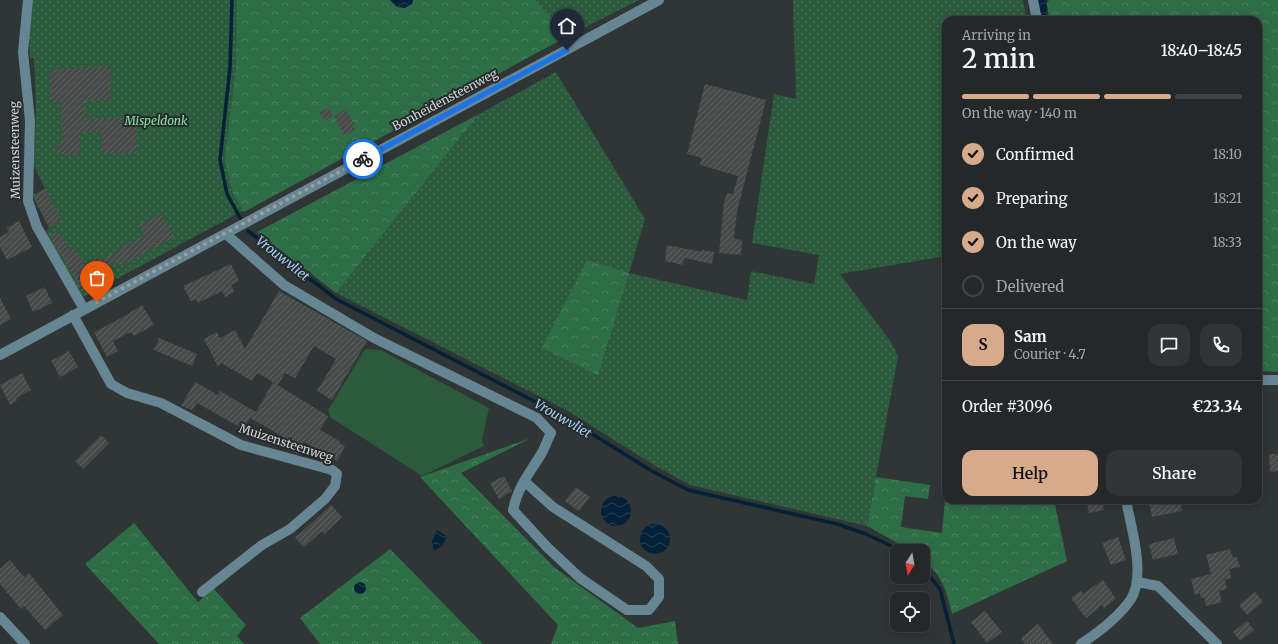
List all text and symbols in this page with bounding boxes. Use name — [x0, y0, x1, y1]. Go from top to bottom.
pin — [550, 9, 584, 50]
icon: home — [556, 15, 578, 37]
text: Arriving in — [962, 27, 1031, 44]
text: 18:40–18:45 — [1161, 41, 1242, 60]
text: 2 min — [962, 42, 1035, 75]
street label: Bonheidensteenweg — [389, 65, 501, 134]
street label: Muizensteenweg — [6, 100, 23, 199]
text: On the way · 140 m — [962, 105, 1077, 122]
park label: Mispeldonk — [123, 113, 188, 128]
courier — [343, 139, 383, 179]
icon: check — [962, 143, 984, 165]
text: Confirmed — [996, 145, 1074, 164]
text: 18:10 — [1213, 146, 1242, 163]
icon: bike — [352, 148, 374, 170]
icon: check — [962, 187, 984, 209]
text: Preparing — [996, 189, 1068, 208]
text: 18:21 — [1213, 190, 1242, 207]
icon: check — [962, 231, 984, 253]
water label: Vrouwvliet — [252, 232, 313, 285]
text: On the way — [996, 233, 1077, 252]
text: 18:33 — [1212, 234, 1242, 251]
pin — [80, 261, 114, 302]
icon: bag — [86, 267, 108, 289]
text: Delivered — [996, 277, 1064, 296]
button: chat — [1148, 324, 1190, 366]
button: phone — [1200, 324, 1242, 366]
text: Sam — [1014, 327, 1047, 346]
text: S — [978, 335, 988, 354]
text: Courier · 4.7 — [1014, 346, 1086, 363]
water label: Vrouwvliet — [531, 395, 595, 442]
text: Order #3096 — [962, 397, 1052, 416]
text: €23.34 — [1192, 397, 1242, 416]
street label: Muizensteenweg — [237, 420, 336, 465]
button: Help — [962, 450, 1098, 496]
button: Share — [1106, 450, 1242, 496]
north arrow — [890, 544, 930, 584]
map controls — [890, 544, 930, 632]
button: locate — [890, 592, 930, 632]

